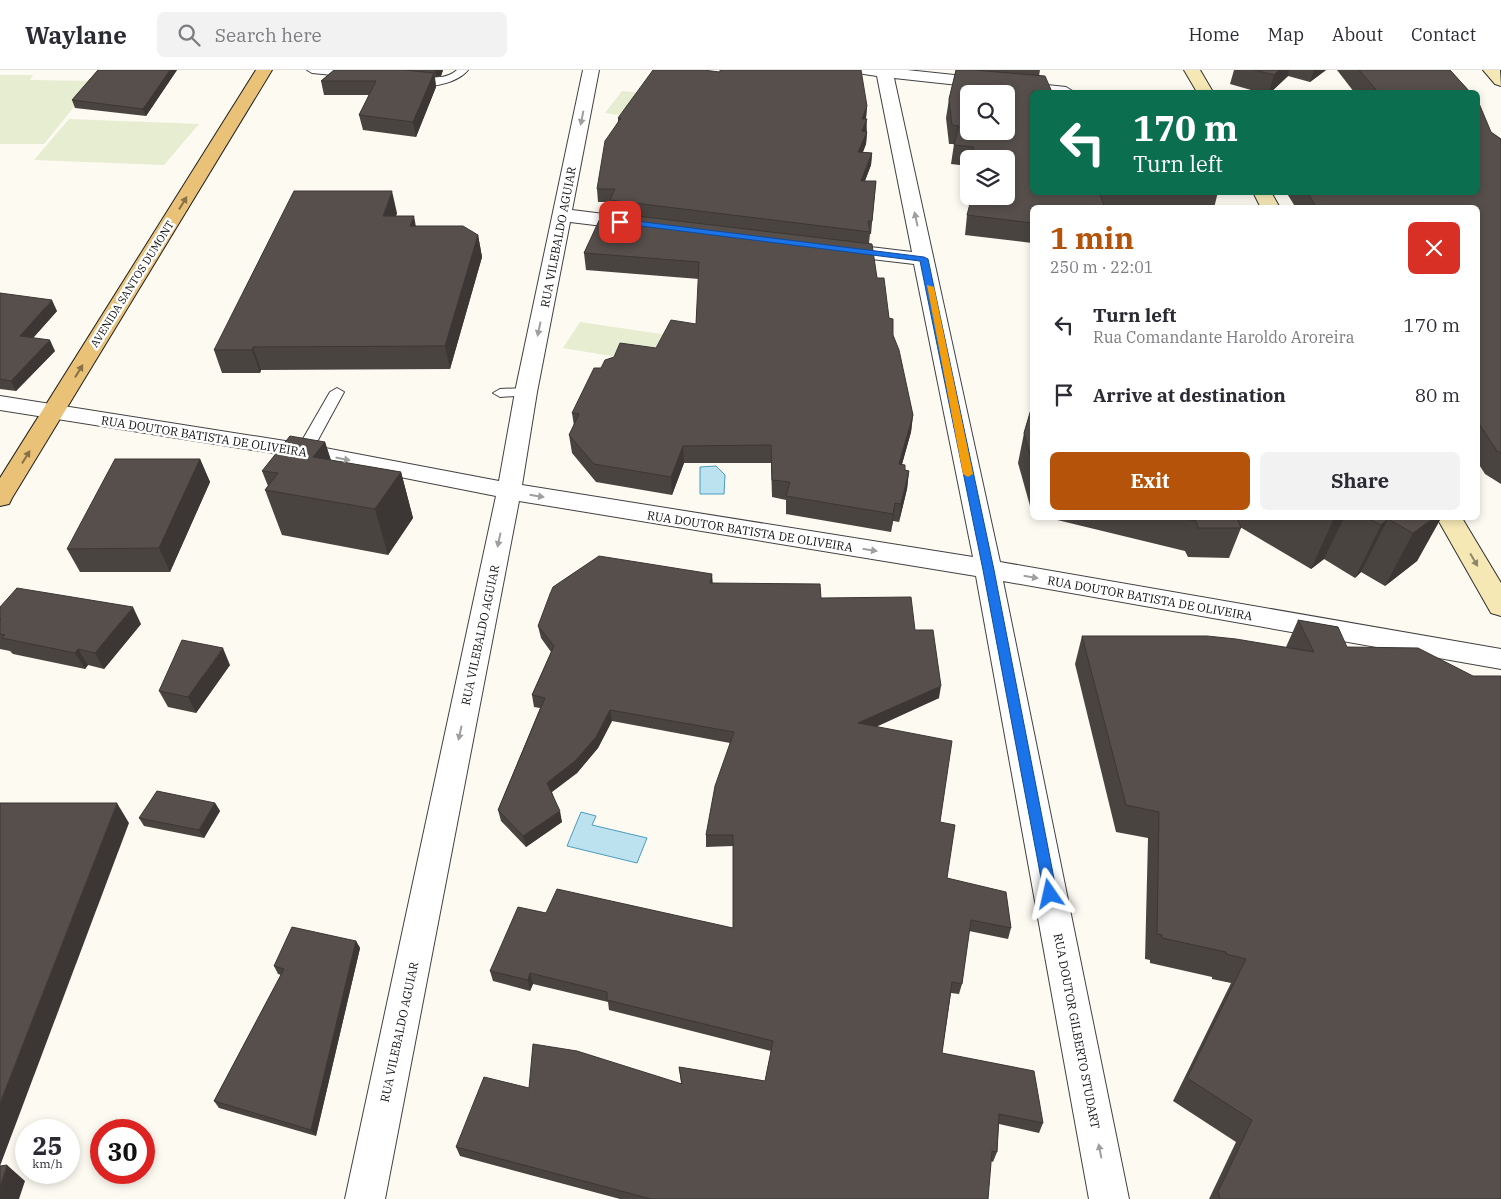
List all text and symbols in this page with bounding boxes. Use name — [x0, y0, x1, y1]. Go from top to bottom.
search box — [157, 12, 507, 57]
text: Waylane — [25, 19, 127, 51]
icon: search — [175, 21, 203, 49]
text: Search here — [215, 23, 322, 47]
text: Home — [1188, 23, 1240, 46]
text: Map — [1268, 23, 1304, 46]
text: About — [1332, 23, 1383, 46]
text: Contact — [1411, 23, 1476, 46]
map controls — [960, 85, 1015, 205]
button: search — [960, 85, 1015, 140]
text: 170 m — [1133, 105, 1238, 151]
one-way arrow — [577, 110, 585, 126]
icon: left — [1050, 110, 1115, 175]
text: Turn left — [1133, 149, 1223, 178]
button: layers — [960, 150, 1015, 205]
street label: RUA VILEBALDO AGUIAR — [537, 165, 579, 309]
one-way arrow — [178, 196, 187, 209]
pin — [599, 201, 641, 243]
icon: arrive — [606, 208, 634, 236]
one-way arrow — [911, 211, 919, 227]
street label: AVENIDA SANTOS DUMONT — [87, 218, 177, 350]
text: 1 min — [1050, 218, 1134, 257]
button: close — [1408, 222, 1460, 274]
text: 250 m · 22:01 — [1050, 257, 1153, 277]
text: Turn left — [1093, 303, 1176, 327]
icon: left — [1050, 311, 1078, 339]
text: 170 m — [1403, 313, 1460, 337]
one-way arrow — [535, 321, 543, 337]
text: Rua Comandante Haroldo Aroreira — [1093, 327, 1354, 347]
one-way arrow — [74, 364, 83, 377]
icon: arrive — [1050, 381, 1078, 409]
text: Arrive at destination — [1093, 383, 1286, 407]
text: 80 m — [1415, 383, 1460, 407]
street label: RUA DOUTOR BATISTA DE OLIVEIRA — [100, 412, 309, 460]
one-way arrow — [21, 450, 31, 463]
button: Exit — [1050, 452, 1250, 510]
button: Share — [1260, 452, 1460, 510]
one-way arrow — [336, 455, 351, 463]
one-way arrow — [530, 492, 546, 500]
street label: RUA DOUTOR BATISTA DE OLIVEIRA — [646, 507, 855, 555]
one-way arrow — [495, 532, 503, 548]
one-way arrow — [863, 547, 879, 555]
one-way arrow — [1470, 553, 1479, 566]
street label: RUA VILEBALDO AGUIAR — [458, 563, 502, 707]
one-way arrow — [1023, 573, 1039, 581]
street label: RUA DOUTOR BATISTA DE OLIVEIRA — [1046, 573, 1255, 624]
one-way arrow — [456, 726, 464, 741]
position arrow — [1023, 867, 1075, 919]
street label: RUA DOUTOR GILBERTO STUDART — [1051, 932, 1103, 1130]
street label: RUA VILEBALDO AGUIAR — [377, 960, 421, 1104]
speed limit sign: 30 — [90, 1119, 155, 1184]
text: 25 — [32, 1129, 63, 1162]
one-way arrow — [1096, 1144, 1104, 1159]
text: km/h — [32, 1156, 63, 1171]

